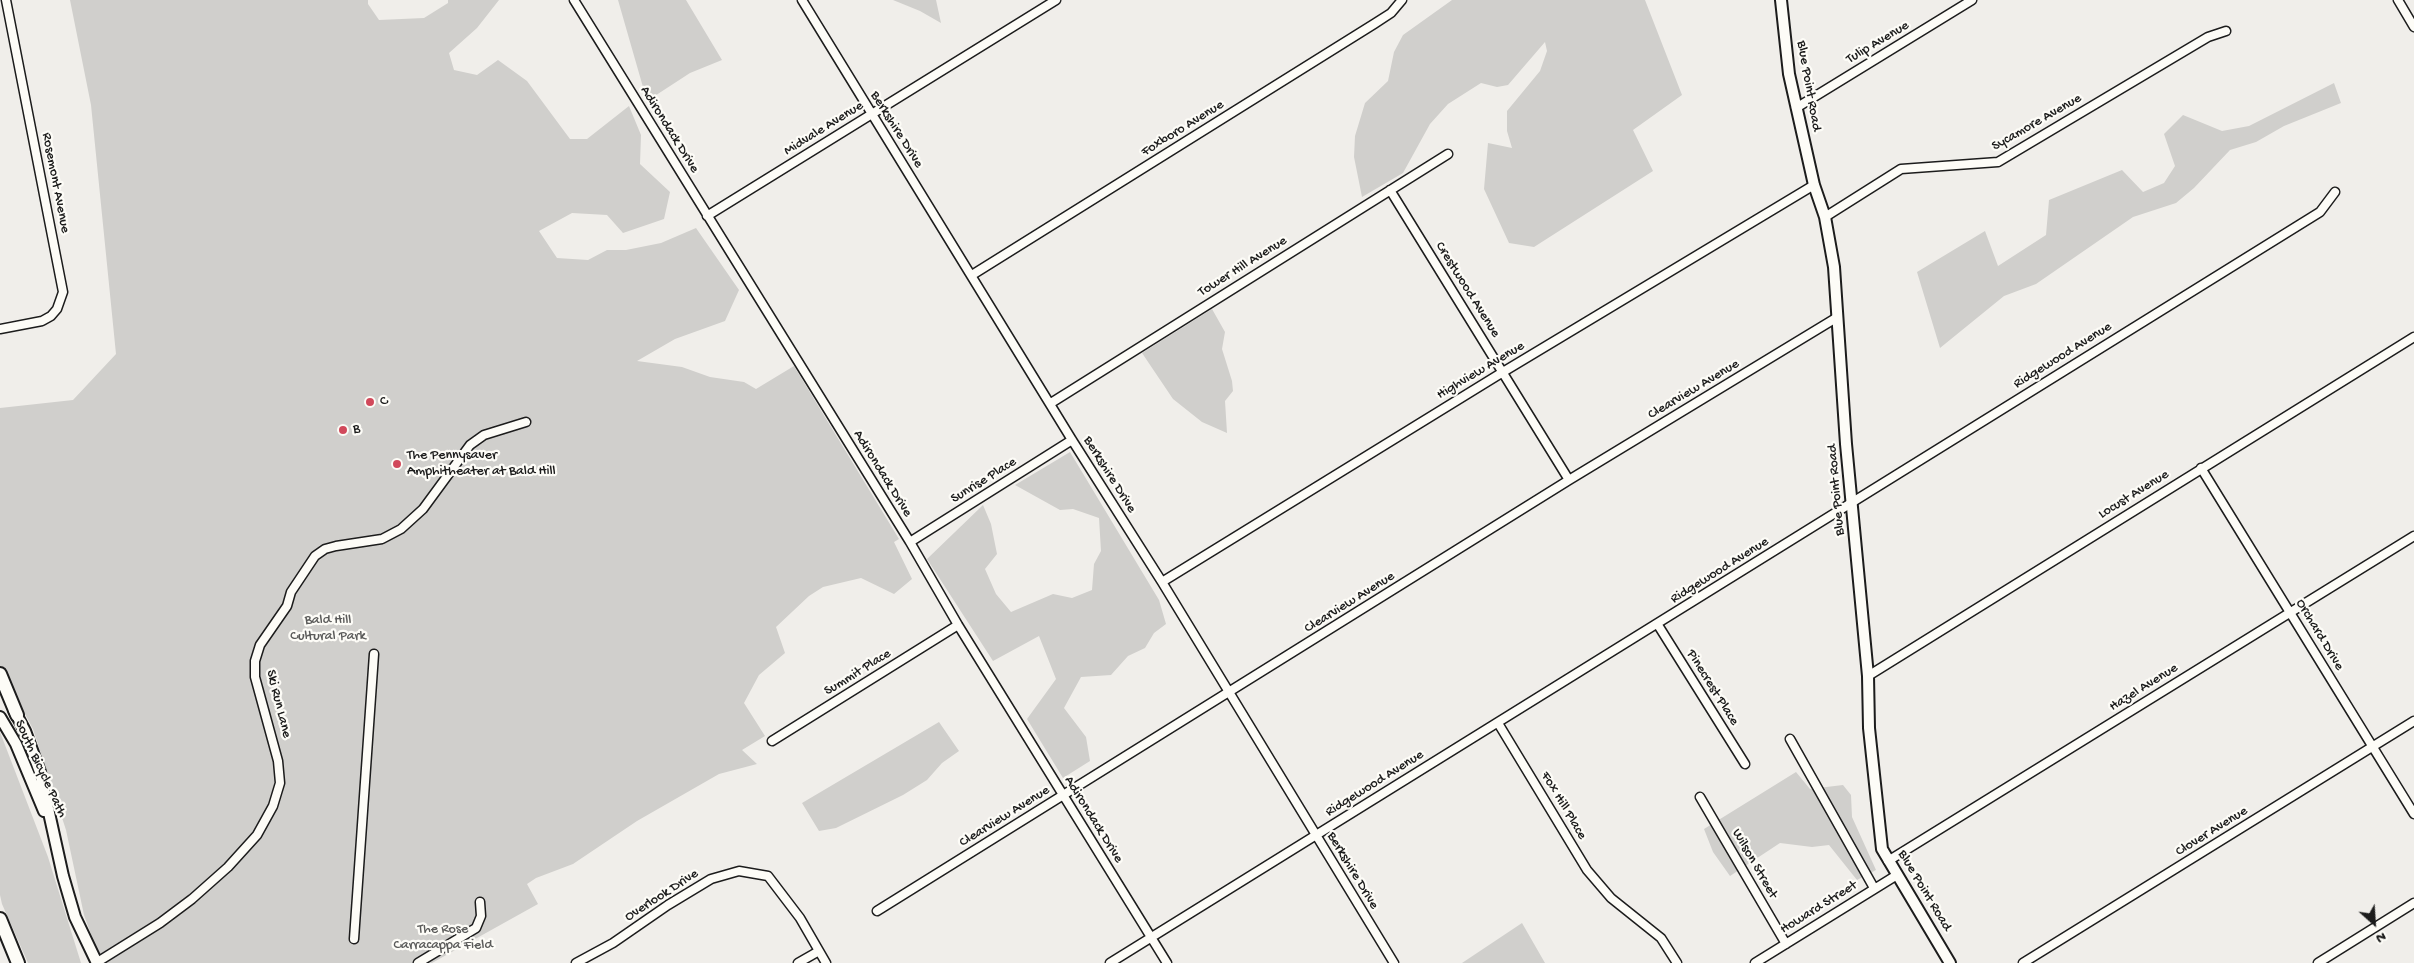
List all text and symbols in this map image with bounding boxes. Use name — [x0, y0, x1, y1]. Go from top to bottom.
street label: Tulip Avenue — [1844, 18, 1912, 68]
street label: Blue Point Road — [1792, 39, 1824, 133]
street label: Adirondack Drive — [636, 83, 702, 177]
street label: Berkshire Drive — [866, 89, 926, 171]
street label: Sycamore Avenue — [1989, 91, 2085, 155]
street label: Foxboro Avenue — [1139, 97, 1227, 161]
street label: Midvale Avenue — [781, 98, 867, 160]
street label: Rosemont Avenue — [37, 131, 73, 235]
street label: Tower Hill Avenue — [1195, 233, 1291, 301]
street label: Crestwood Avenue — [1431, 239, 1503, 341]
street label: Ridgewood Avenue — [2011, 319, 2115, 393]
street label: Highview Avenue — [1434, 338, 1528, 404]
street label: Clearview Avenue — [1645, 356, 1743, 424]
place label: C — [380, 394, 388, 410]
marker: C — [364, 396, 376, 408]
place label: B — [353, 422, 360, 438]
marker: B — [337, 424, 349, 436]
street label: Adirondack Drive — [849, 427, 915, 521]
street label: Berkshire Drive — [1079, 434, 1139, 516]
street label: Blue Point Road — [1825, 444, 1849, 536]
place label: The Pennysaver Amphitheater at Bald Hill — [407, 448, 556, 481]
street label: Sunrise Place — [948, 454, 1020, 508]
marker: The Pennysaver Amphitheater at Bald Hill — [391, 458, 403, 470]
street label: Locust Avenue — [2096, 467, 2172, 523]
street label: Ridgewood Avenue — [1668, 534, 1772, 608]
street label: Clearview Avenue — [1302, 568, 1398, 638]
street label: Orchard Drive — [2291, 596, 2347, 674]
park label: Bald Hill Cultural Park — [290, 613, 366, 646]
street label: Summit Place — [822, 646, 894, 700]
street label: Pinecrest Place — [1682, 647, 1742, 729]
street label: Hazel Avenue — [2107, 660, 2181, 716]
street label: Ski Run Lane — [261, 668, 295, 740]
street label: South Bicycle Path — [10, 717, 70, 821]
street label: Ridgewood Avenue — [1323, 747, 1427, 821]
street label: Fox Hill Place — [1536, 769, 1590, 843]
street label: Adirondack Drive — [1060, 773, 1126, 867]
street label: Clearview Avenue — [957, 782, 1053, 852]
street label: Clover Avenue — [2173, 803, 2251, 861]
street label: Wilson Street — [1727, 826, 1781, 902]
street label: Berkshire Drive — [1322, 829, 1382, 913]
street label: Blue Point Road — [1893, 847, 1955, 935]
street label: Overlook Drive — [622, 866, 702, 926]
street label: Howard Street — [1777, 878, 1861, 938]
north arrow — [2349, 898, 2399, 948]
park label: The Rose Carracappa Field — [393, 922, 493, 954]
text: N — [2373, 927, 2389, 947]

